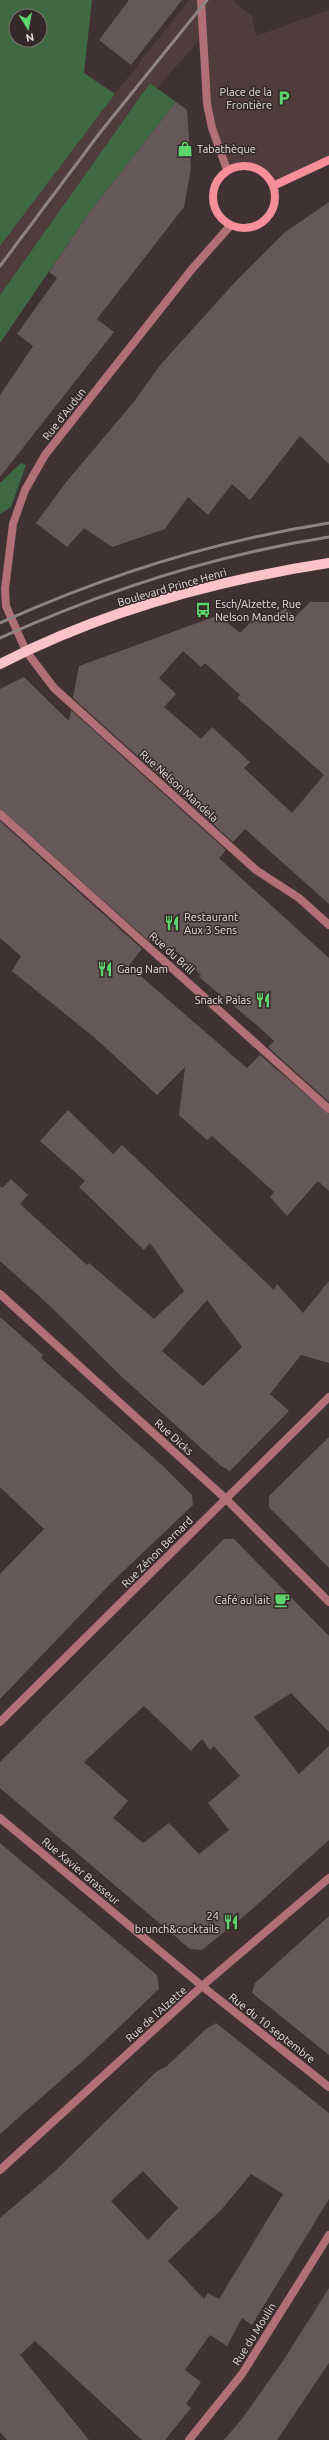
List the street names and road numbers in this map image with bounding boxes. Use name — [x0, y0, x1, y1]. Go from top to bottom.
street label: Rue d'Audun — [40, 386, 88, 442]
street label: Boulevard Prince Henri — [116, 566, 228, 608]
street label: Rue Nelson Mandela — [137, 748, 221, 824]
street label: Rue du Brill — [147, 930, 197, 976]
street label: Rue Dicks — [152, 1417, 196, 1458]
street label: Rue Zénon Bernard — [119, 1514, 195, 1590]
street label: Rue Xavier Brasseur — [40, 1835, 123, 1908]
street label: Rue de l'Alzette — [123, 1984, 189, 2044]
street label: Rue du 10 septembre — [227, 1991, 317, 2065]
street label: Rue du Moulin — [230, 2301, 278, 2367]

